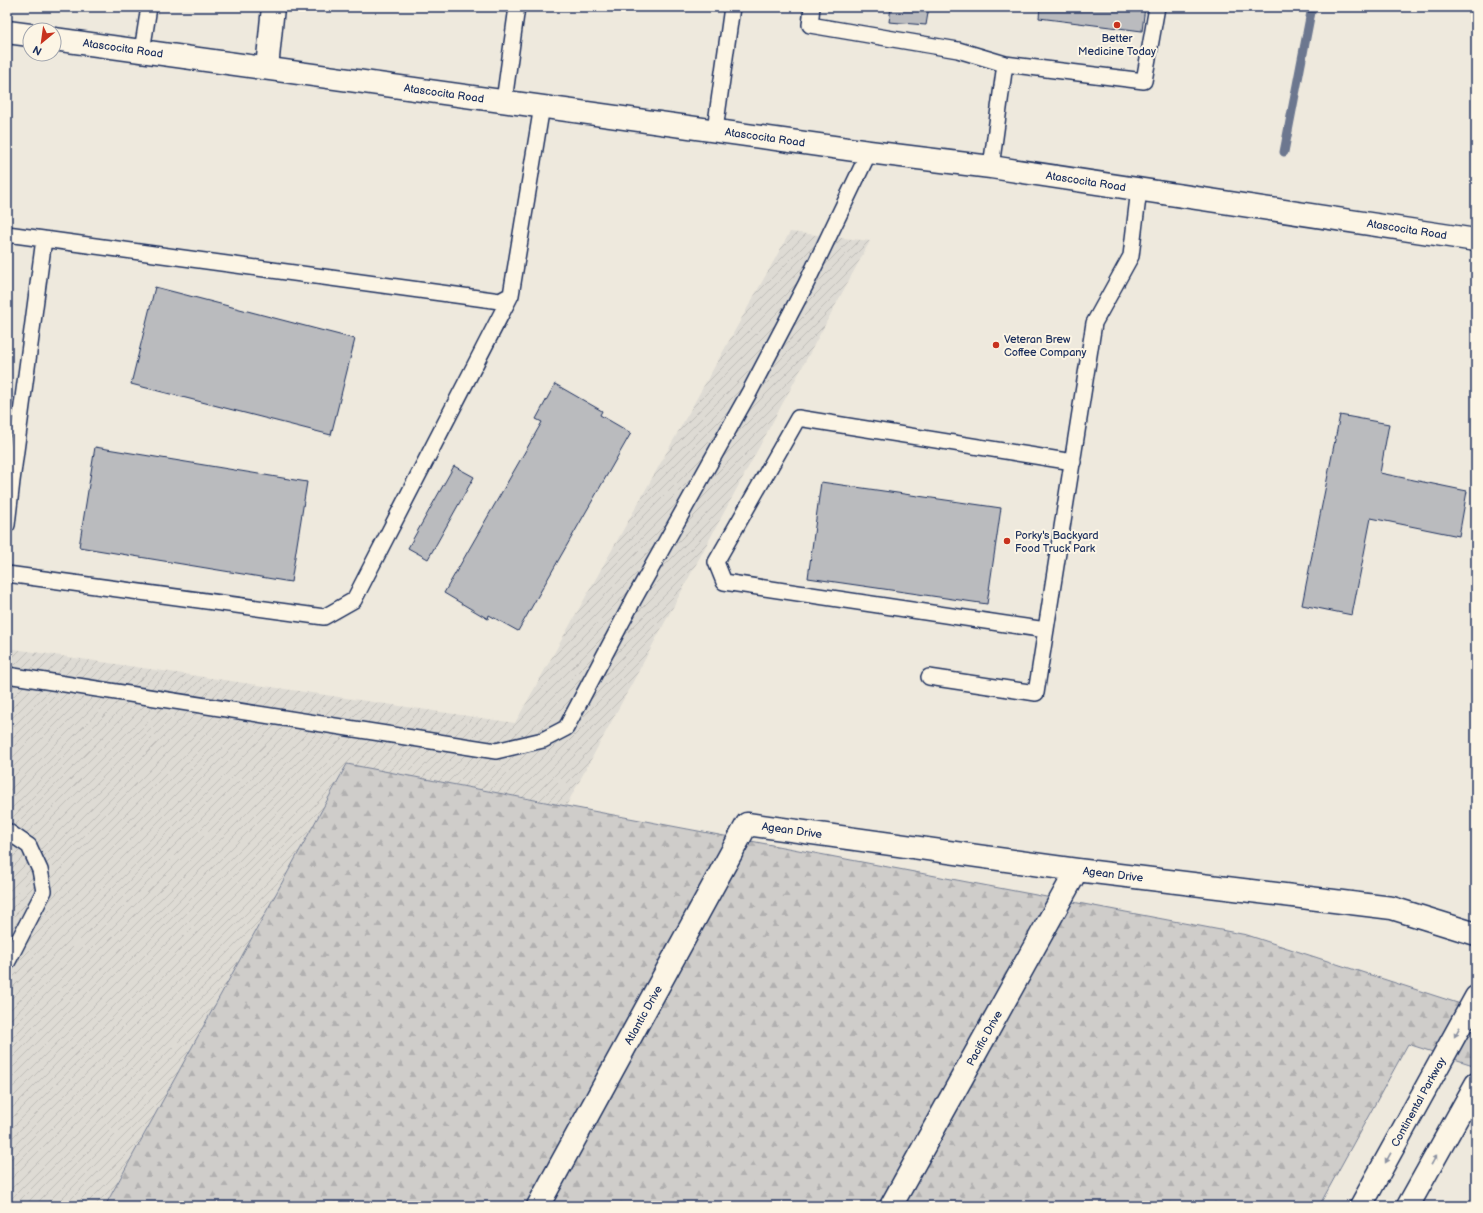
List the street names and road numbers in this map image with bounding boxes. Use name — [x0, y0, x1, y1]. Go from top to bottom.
street label: Atascocita Road — [82, 36, 164, 61]
street label: Atascocita Road — [403, 81, 485, 106]
street label: Atascocita Road — [724, 125, 806, 150]
street label: Atascocita Road — [1045, 169, 1127, 194]
street label: Atascocita Road — [1366, 217, 1448, 242]
street label: Agean Drive — [761, 820, 823, 841]
street label: Agean Drive — [1082, 864, 1144, 885]
street label: Atlantic Drive — [622, 983, 665, 1047]
street label: Pacific Drive — [964, 1008, 1005, 1068]
street label: Continental Parkway — [1388, 1055, 1448, 1149]

